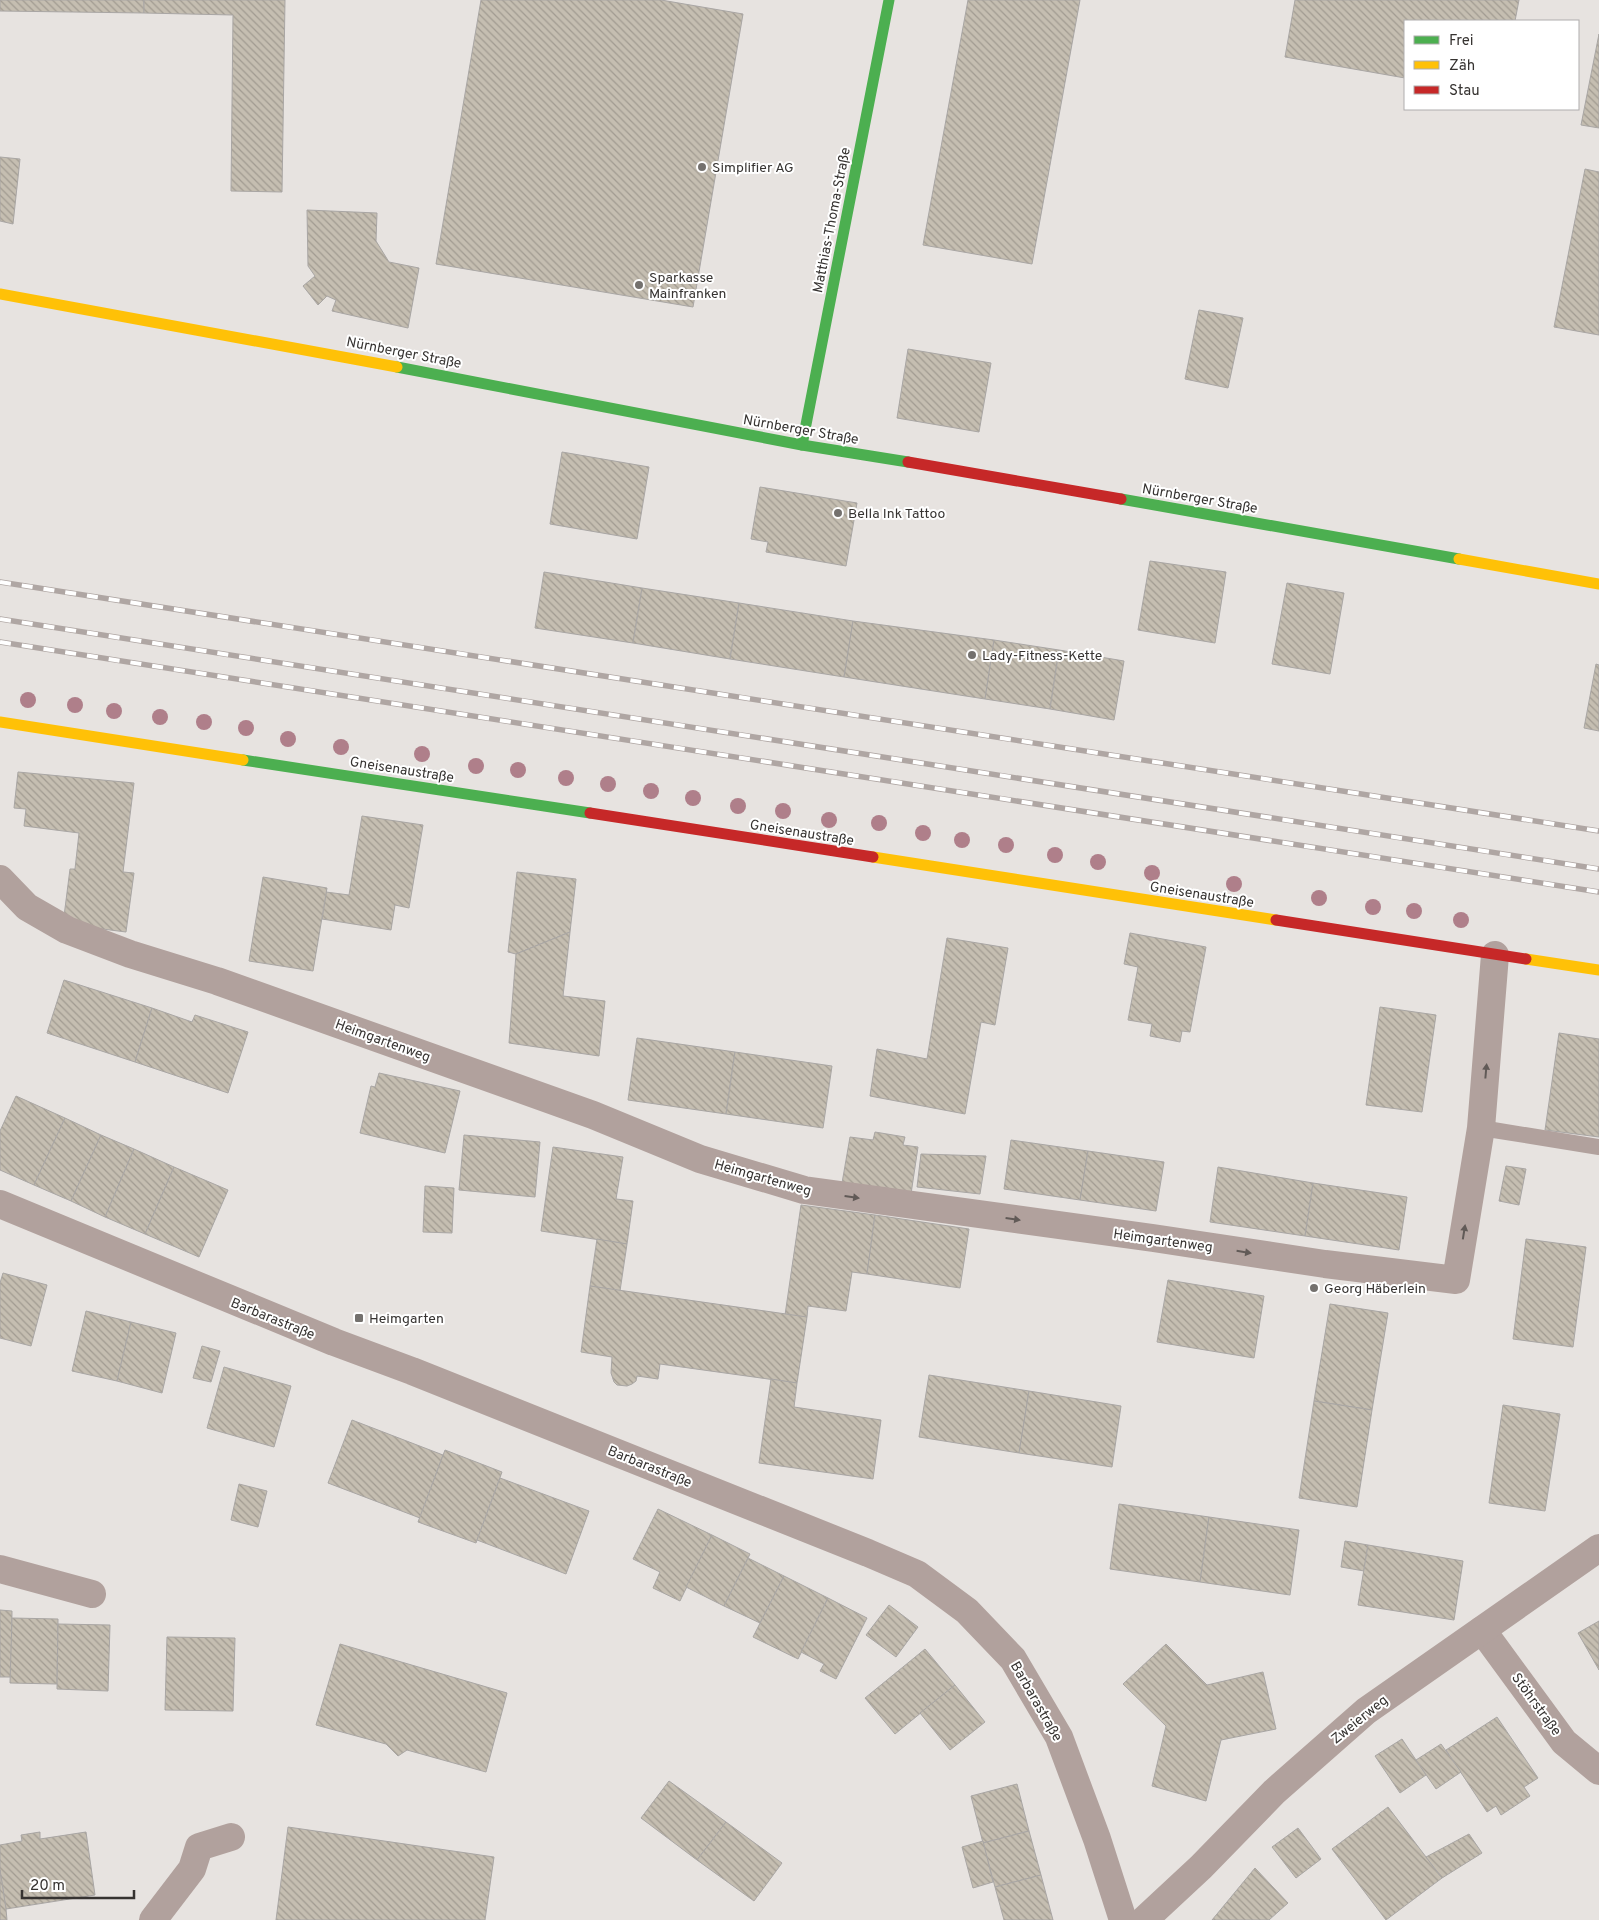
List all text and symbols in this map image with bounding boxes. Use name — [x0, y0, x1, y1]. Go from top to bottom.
legend — [1404, 20, 1579, 110]
text: Frei — [1449, 32, 1474, 51]
text: Zäh — [1449, 57, 1475, 76]
text: Stau — [1449, 82, 1480, 101]
street label: Matthias-Thoma-Straße — [810, 146, 855, 294]
place label: Simplifier AG — [712, 160, 794, 177]
marker: Simplifier AG — [696, 161, 708, 173]
place label: Sparkasse Mainfranken — [649, 270, 726, 303]
marker: Sparkasse Mainfranken — [633, 279, 645, 291]
street label: Nürnberger Straße — [345, 334, 463, 373]
street label: Nürnberger Straße — [742, 412, 860, 449]
street label: Nürnberger Straße — [1141, 481, 1259, 518]
place label: Bella Ink Tattoo — [848, 506, 946, 523]
marker: Bella Ink Tattoo — [832, 507, 844, 519]
place label: Lady-Fitness-Kette — [982, 648, 1102, 665]
marker: Lady-Fitness-Kette — [966, 649, 978, 661]
street label: Gneisenaustraße — [349, 754, 455, 787]
street label: Gneisenaustraße — [749, 817, 855, 850]
street label: Gneisenaustraße — [1149, 879, 1255, 912]
street label: Heimgartenweg — [332, 1016, 433, 1067]
one-way arrow — [1482, 1063, 1490, 1079]
street label: Heimgartenweg — [712, 1156, 813, 1200]
one-way arrow — [845, 1193, 861, 1201]
one-way arrow — [1006, 1215, 1022, 1223]
one-way arrow — [1460, 1224, 1468, 1240]
street label: Heimgartenweg — [1112, 1226, 1214, 1257]
one-way arrow — [1236, 1248, 1252, 1256]
place label: Georg Häberlein — [1324, 1281, 1426, 1298]
marker: Georg Häberlein — [1308, 1282, 1320, 1294]
street label: Barbarastraße — [228, 1295, 317, 1344]
place label: Heimgarten — [369, 1311, 444, 1328]
marker: Heimgarten — [353, 1312, 365, 1324]
street label: Barbarastraße — [605, 1443, 694, 1492]
street label: Barbarastraße — [1006, 1659, 1065, 1745]
street label: Stöhrstraße — [1507, 1670, 1564, 1740]
street label: Zweierweg — [1328, 1692, 1392, 1748]
scale bar — [22, 1868, 135, 1900]
text: 20 m — [30, 1877, 65, 1896]

